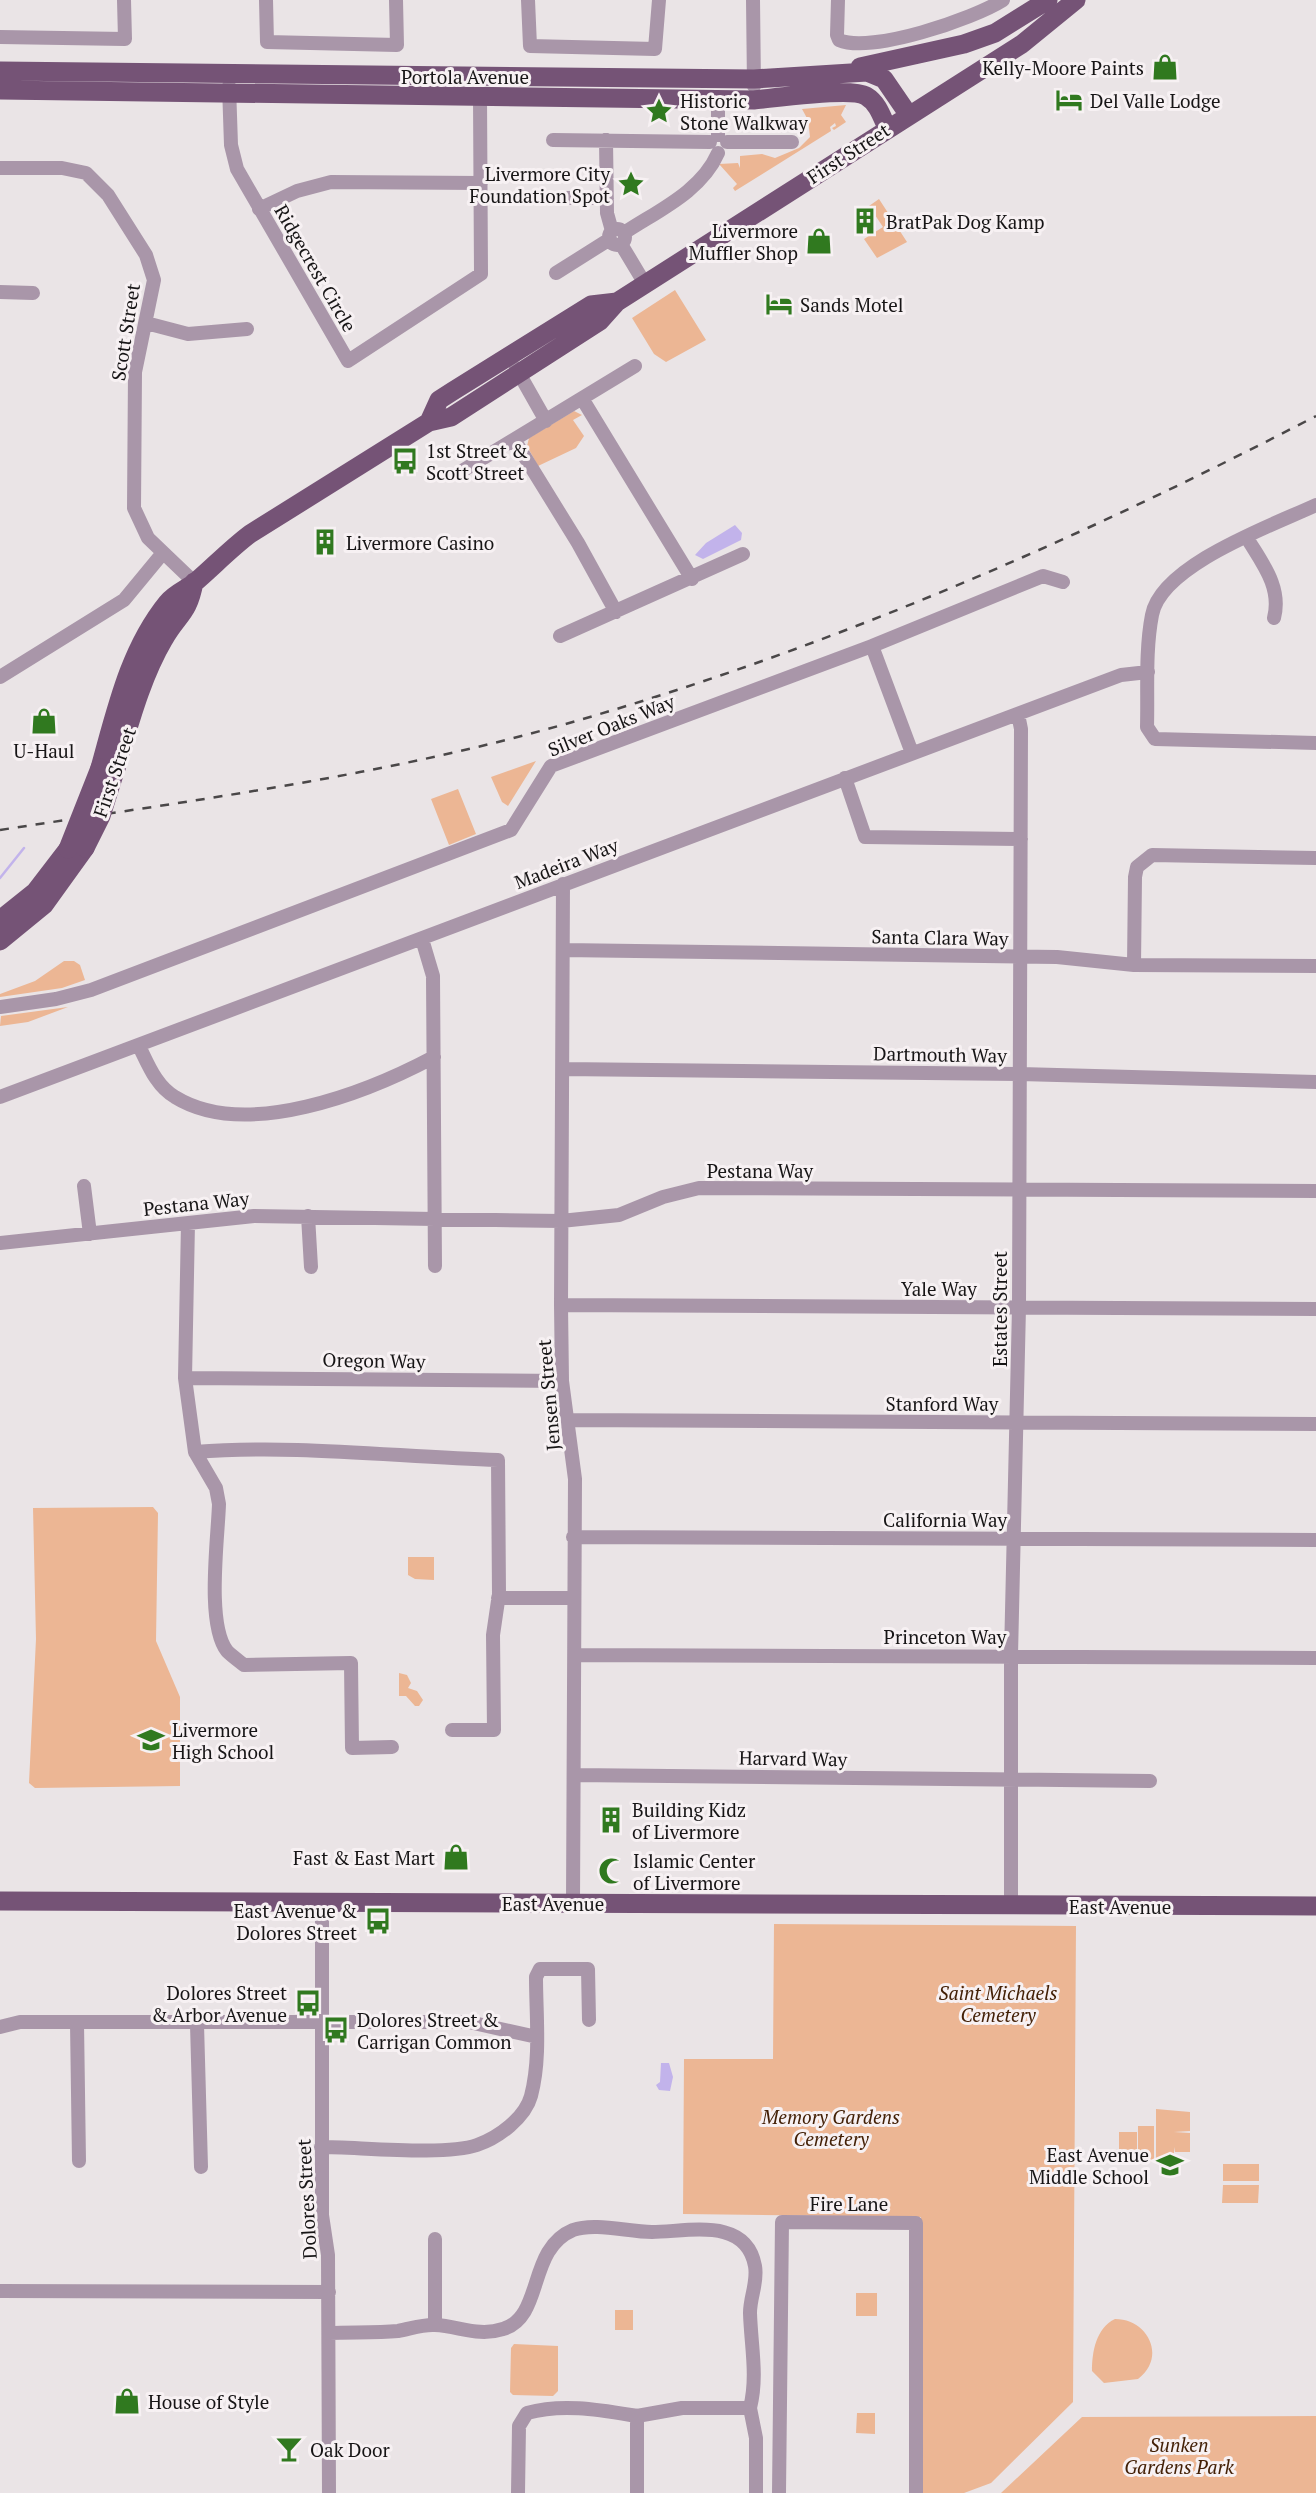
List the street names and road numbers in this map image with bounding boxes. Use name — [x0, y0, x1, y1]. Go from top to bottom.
street label: Portola Avenue — [401, 64, 529, 89]
street label: First Street — [802, 117, 894, 189]
street label: Ridgecrest Circle — [269, 200, 363, 336]
street label: Scott Street — [105, 281, 145, 383]
street label: Silver Oaks Way — [544, 688, 678, 762]
street label: First Street — [87, 724, 141, 820]
street label: Madeira Way — [511, 832, 622, 894]
street label: Santa Clara Way — [871, 923, 1009, 951]
street label: Dartmouth Way — [873, 1040, 1007, 1068]
street label: Pestana Way — [707, 1158, 814, 1183]
street label: Pestana Way — [142, 1185, 251, 1221]
street label: Estates Street — [987, 1251, 1012, 1367]
street label: Yale Way — [901, 1276, 977, 1301]
street label: Jensen Street — [531, 1338, 565, 1452]
street label: Oregon Way — [322, 1347, 426, 1373]
street label: Stanford Way — [886, 1391, 999, 1416]
street label: California Way — [883, 1507, 1007, 1532]
street label: Princeton Way — [884, 1624, 1007, 1649]
street label: Harvard Way — [739, 1745, 848, 1771]
street label: East Avenue — [502, 1891, 604, 1916]
street label: East Avenue — [1069, 1894, 1171, 1919]
street label: Dolores Street — [290, 2138, 322, 2260]
street label: Fire Lane — [810, 2191, 888, 2216]

